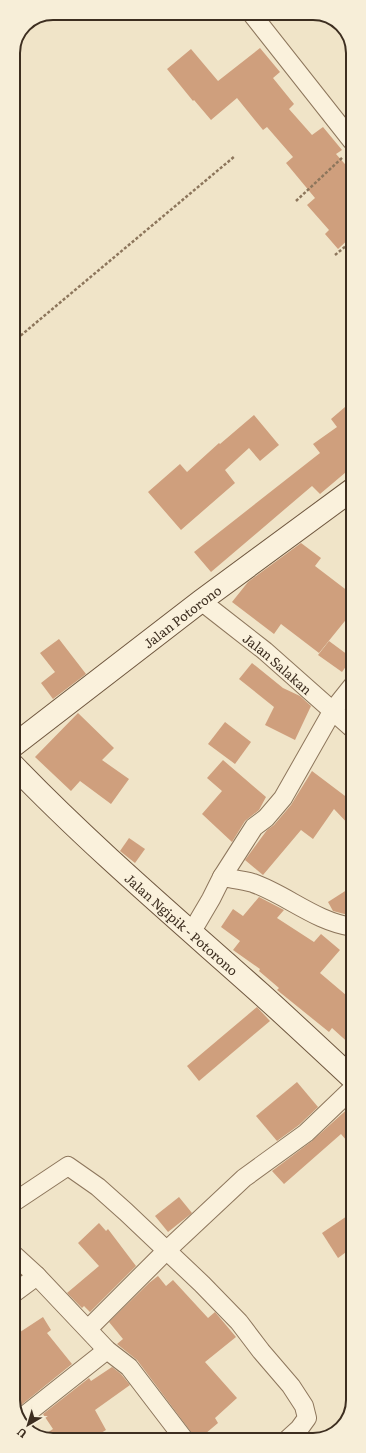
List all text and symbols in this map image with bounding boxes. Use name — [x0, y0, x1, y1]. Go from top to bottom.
street label: Jalan Potorono — [139, 580, 225, 652]
street label: Jalan Salakan — [239, 628, 317, 699]
street label: Jalan Ngipik - Potorono — [121, 868, 243, 979]
north arrow — [8, 1405, 48, 1445]
text: U — [13, 1424, 30, 1443]

